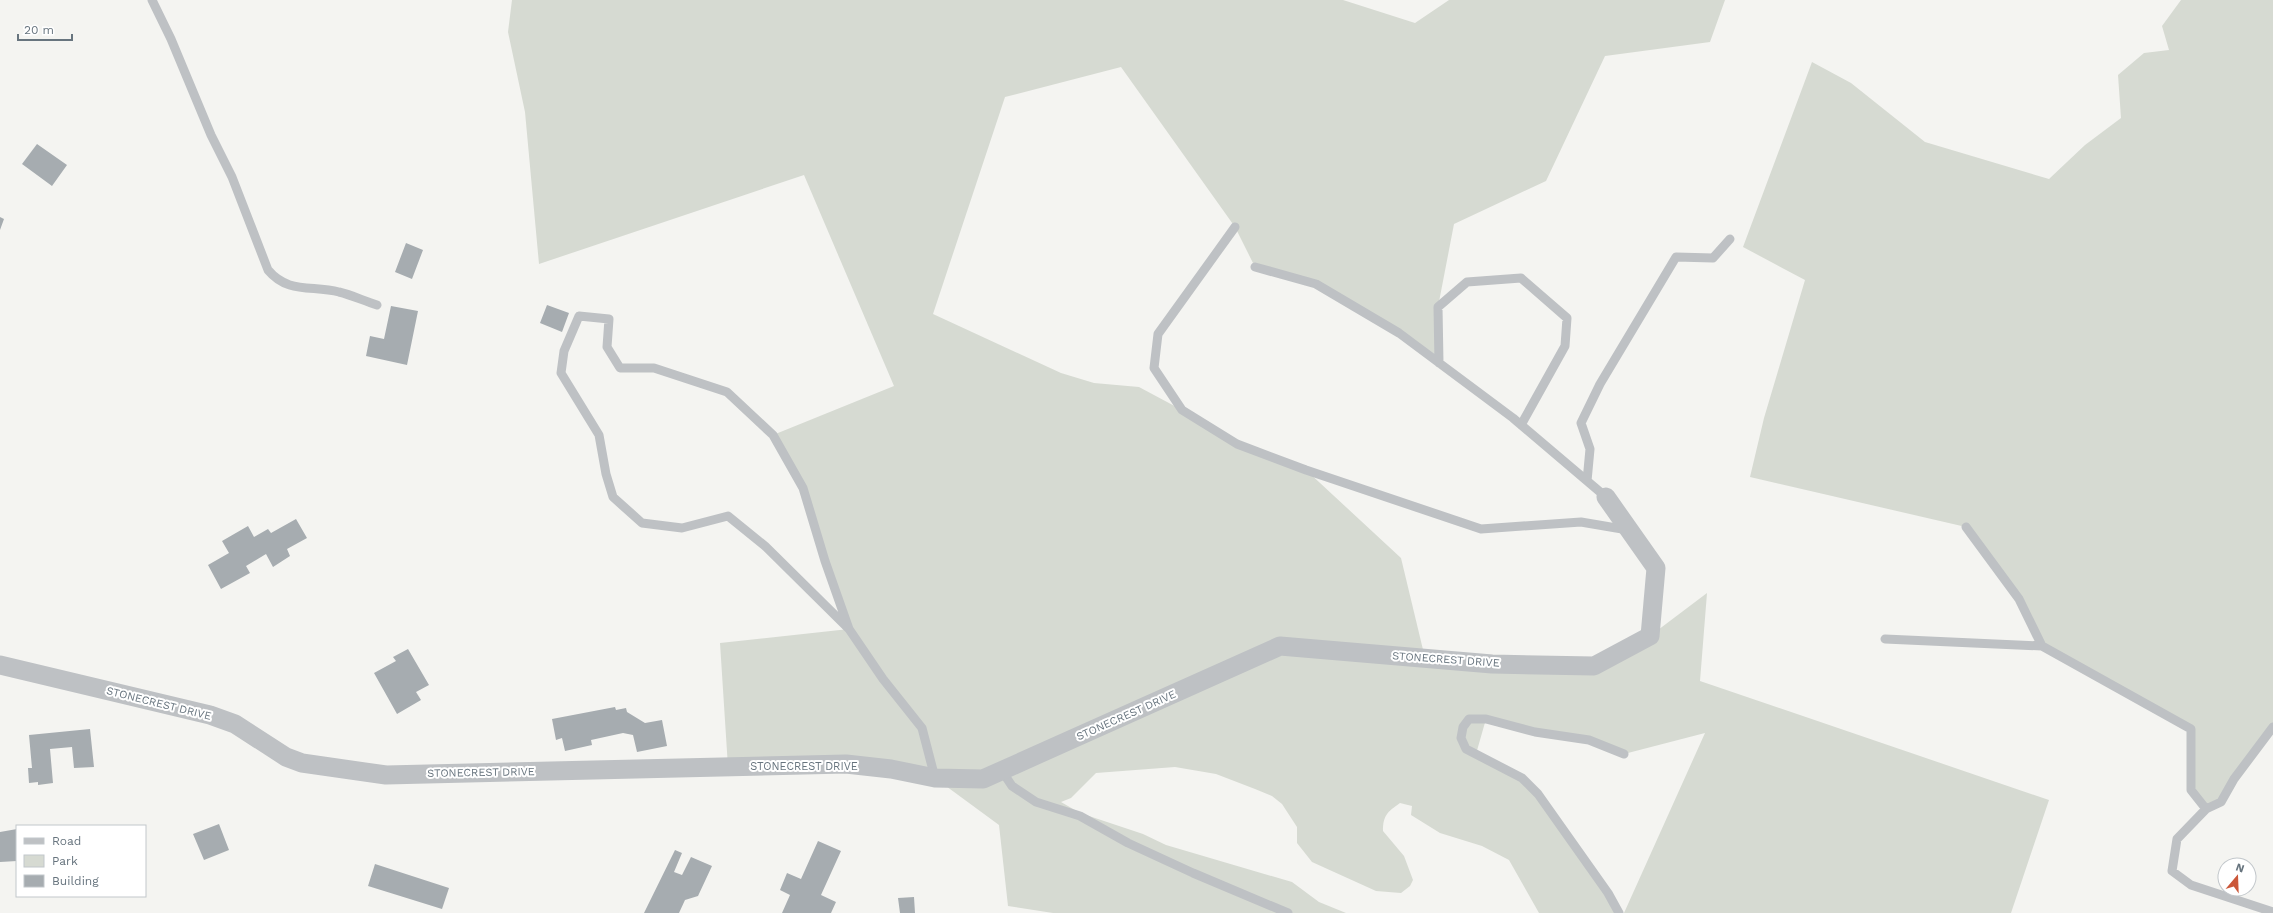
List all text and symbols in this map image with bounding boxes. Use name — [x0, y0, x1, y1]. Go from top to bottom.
scale bar — [18, 16, 72, 42]
text: 20 m — [24, 23, 54, 37]
street label: STONECREST DRIVE — [1392, 649, 1500, 670]
street label: STONECREST DRIVE — [105, 684, 213, 723]
street label: STONECREST DRIVE — [1074, 688, 1178, 743]
street label: STONECREST DRIVE — [750, 760, 858, 773]
street label: STONECREST DRIVE — [427, 765, 535, 780]
legend — [16, 825, 146, 897]
text: Road — [52, 834, 81, 848]
text: Park — [52, 854, 78, 868]
north arrow — [2217, 857, 2257, 897]
text: N — [2234, 861, 2246, 875]
text: Building — [52, 874, 99, 888]

